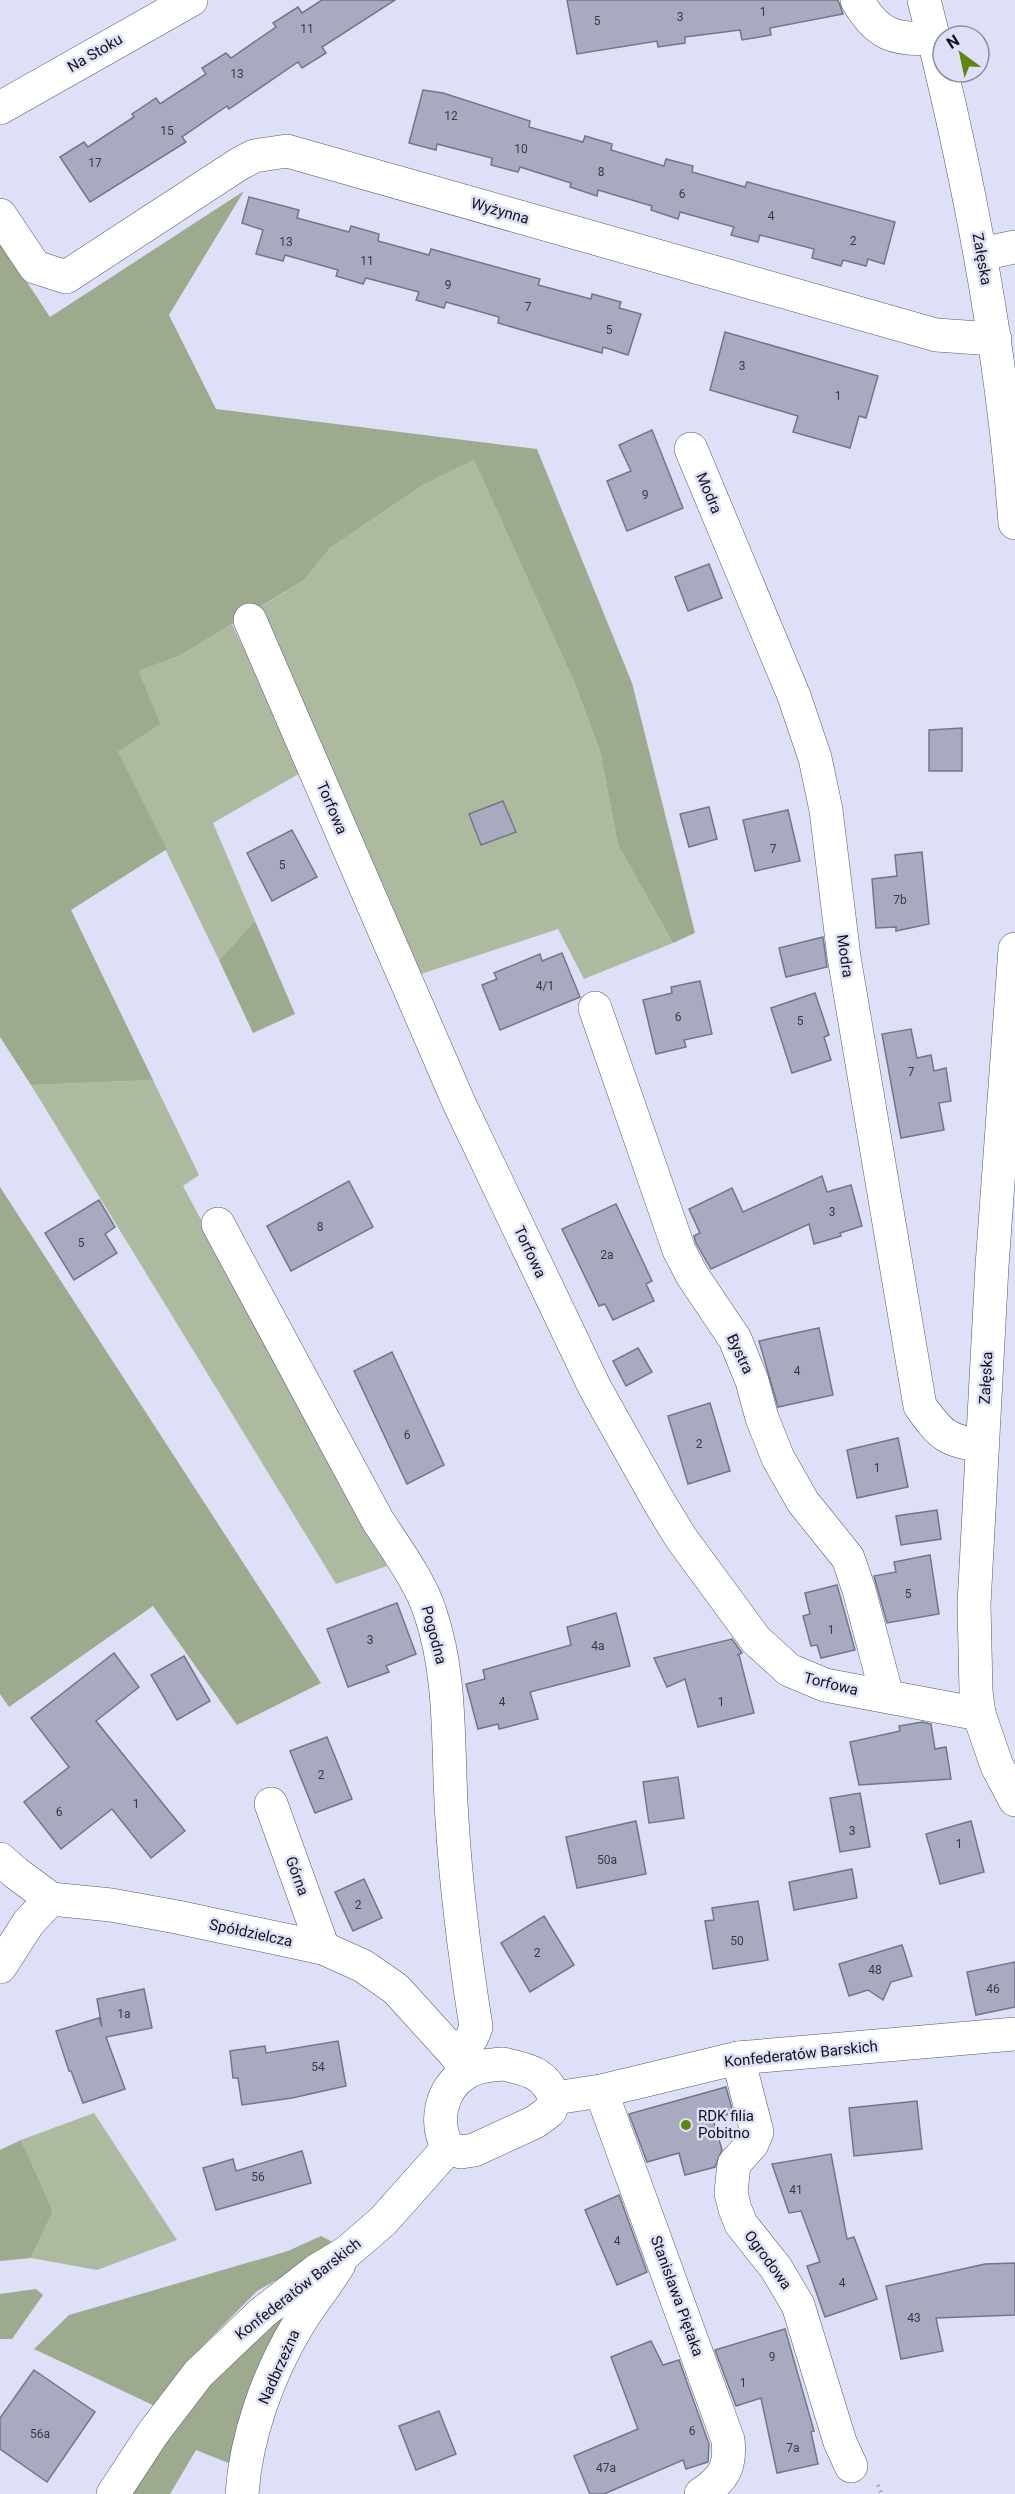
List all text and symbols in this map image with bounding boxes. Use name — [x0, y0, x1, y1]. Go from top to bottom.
house number: 1 — [760, 5, 766, 19]
house number: 3 — [677, 10, 683, 24]
house number: 5 — [594, 14, 601, 28]
house number: 11 — [300, 22, 314, 36]
north arrow — [931, 24, 991, 84]
street label: Na Stoku — [64, 30, 126, 76]
text: N — [943, 31, 963, 53]
house number: 13 — [230, 67, 244, 81]
house number: 12 — [444, 109, 458, 123]
house number: 15 — [160, 124, 174, 138]
house number: 10 — [514, 142, 528, 156]
house number: 17 — [88, 156, 102, 170]
house number: 8 — [598, 165, 605, 179]
house number: 6 — [679, 187, 686, 201]
street label: Wyżynna — [469, 194, 531, 228]
house number: 4 — [768, 209, 775, 223]
street label: Załęska — [969, 232, 995, 286]
house number: 2 — [850, 234, 857, 248]
house number: 13 — [279, 235, 293, 249]
house number: 11 — [360, 254, 374, 268]
house number: 9 — [445, 278, 451, 292]
house number: 7 — [525, 300, 532, 314]
house number: 5 — [606, 323, 613, 337]
house number: 3 — [739, 359, 745, 373]
house number: 1 — [835, 389, 841, 403]
street label: Modra — [692, 470, 726, 516]
house number: 9 — [642, 488, 648, 502]
street label: Torfowa — [313, 779, 351, 837]
house number: 7 — [770, 842, 777, 856]
house number: 5 — [279, 858, 286, 872]
house number: 7b — [893, 893, 907, 907]
street label: Modra — [833, 933, 857, 979]
house number: 4/1 — [536, 979, 554, 993]
house number: 6 — [675, 1010, 682, 1024]
house number: 5 — [797, 1014, 804, 1028]
house number: 7 — [908, 1065, 915, 1079]
house number: 3 — [829, 1205, 835, 1219]
house number: 8 — [317, 1220, 324, 1234]
street label: Torfowa — [510, 1223, 550, 1281]
house number: 5 — [78, 1236, 85, 1250]
house number: 2a — [600, 1248, 614, 1262]
street label: Bystra — [723, 1331, 757, 1377]
street label: Załęska — [976, 1351, 996, 1405]
house number: 4 — [794, 1364, 801, 1378]
house number: 6 — [404, 1428, 411, 1442]
house number: 2 — [696, 1437, 703, 1451]
house number: 1 — [874, 1461, 880, 1475]
house number: 5 — [905, 1587, 912, 1601]
street label: Pogodna — [418, 1604, 450, 1666]
house number: 1 — [828, 1623, 834, 1637]
house number: 3 — [367, 1633, 373, 1647]
house number: 4a — [591, 1639, 605, 1653]
street label: Torfowa — [802, 1669, 860, 1699]
house number: 4 — [499, 1695, 506, 1709]
house number: 1 — [718, 1695, 724, 1709]
house number: 2 — [318, 1768, 325, 1782]
house number: 1 — [133, 1797, 139, 1811]
house number: 6 — [56, 1805, 63, 1819]
house number: 3 — [849, 1824, 855, 1838]
house number: 1 — [956, 1837, 962, 1851]
house number: 50a — [597, 1853, 617, 1867]
street label: Górna — [282, 1854, 312, 1898]
house number: 2 — [355, 1898, 362, 1912]
street label: Spółdzielcza — [208, 1915, 294, 1951]
house number: 50 — [730, 1934, 744, 1948]
house number: 2 — [534, 1946, 541, 1960]
house number: 48 — [868, 1963, 882, 1977]
house number: 46 — [986, 1982, 1000, 1996]
house number: 1a — [117, 2007, 131, 2021]
street label: Konfederatów Barskich — [723, 2037, 879, 2071]
house number: 54 — [311, 2060, 325, 2074]
place label: RDK filia Pobitno — [698, 2107, 754, 2142]
marker: RDK filia Pobitno — [679, 2118, 693, 2132]
house number: 56 — [251, 2170, 265, 2184]
house number: 41 — [789, 2183, 803, 2197]
street label: Ogrodowa — [741, 2227, 795, 2293]
street label: Stanisława Piętaka — [647, 2233, 707, 2359]
street label: Konfederatów Barskich — [232, 2234, 364, 2344]
house number: 4 — [614, 2234, 621, 2248]
house number: 4 — [839, 2276, 846, 2290]
house number: 43 — [907, 2311, 921, 2325]
street label: Nadbrzeżna — [255, 2327, 303, 2407]
house number: 9 — [769, 2350, 775, 2364]
house number: 1 — [740, 2376, 746, 2390]
house number: 6 — [689, 2424, 696, 2438]
house number: 56a — [30, 2427, 50, 2441]
house number: 7a — [786, 2441, 800, 2455]
house number: 47a — [596, 2461, 616, 2475]

